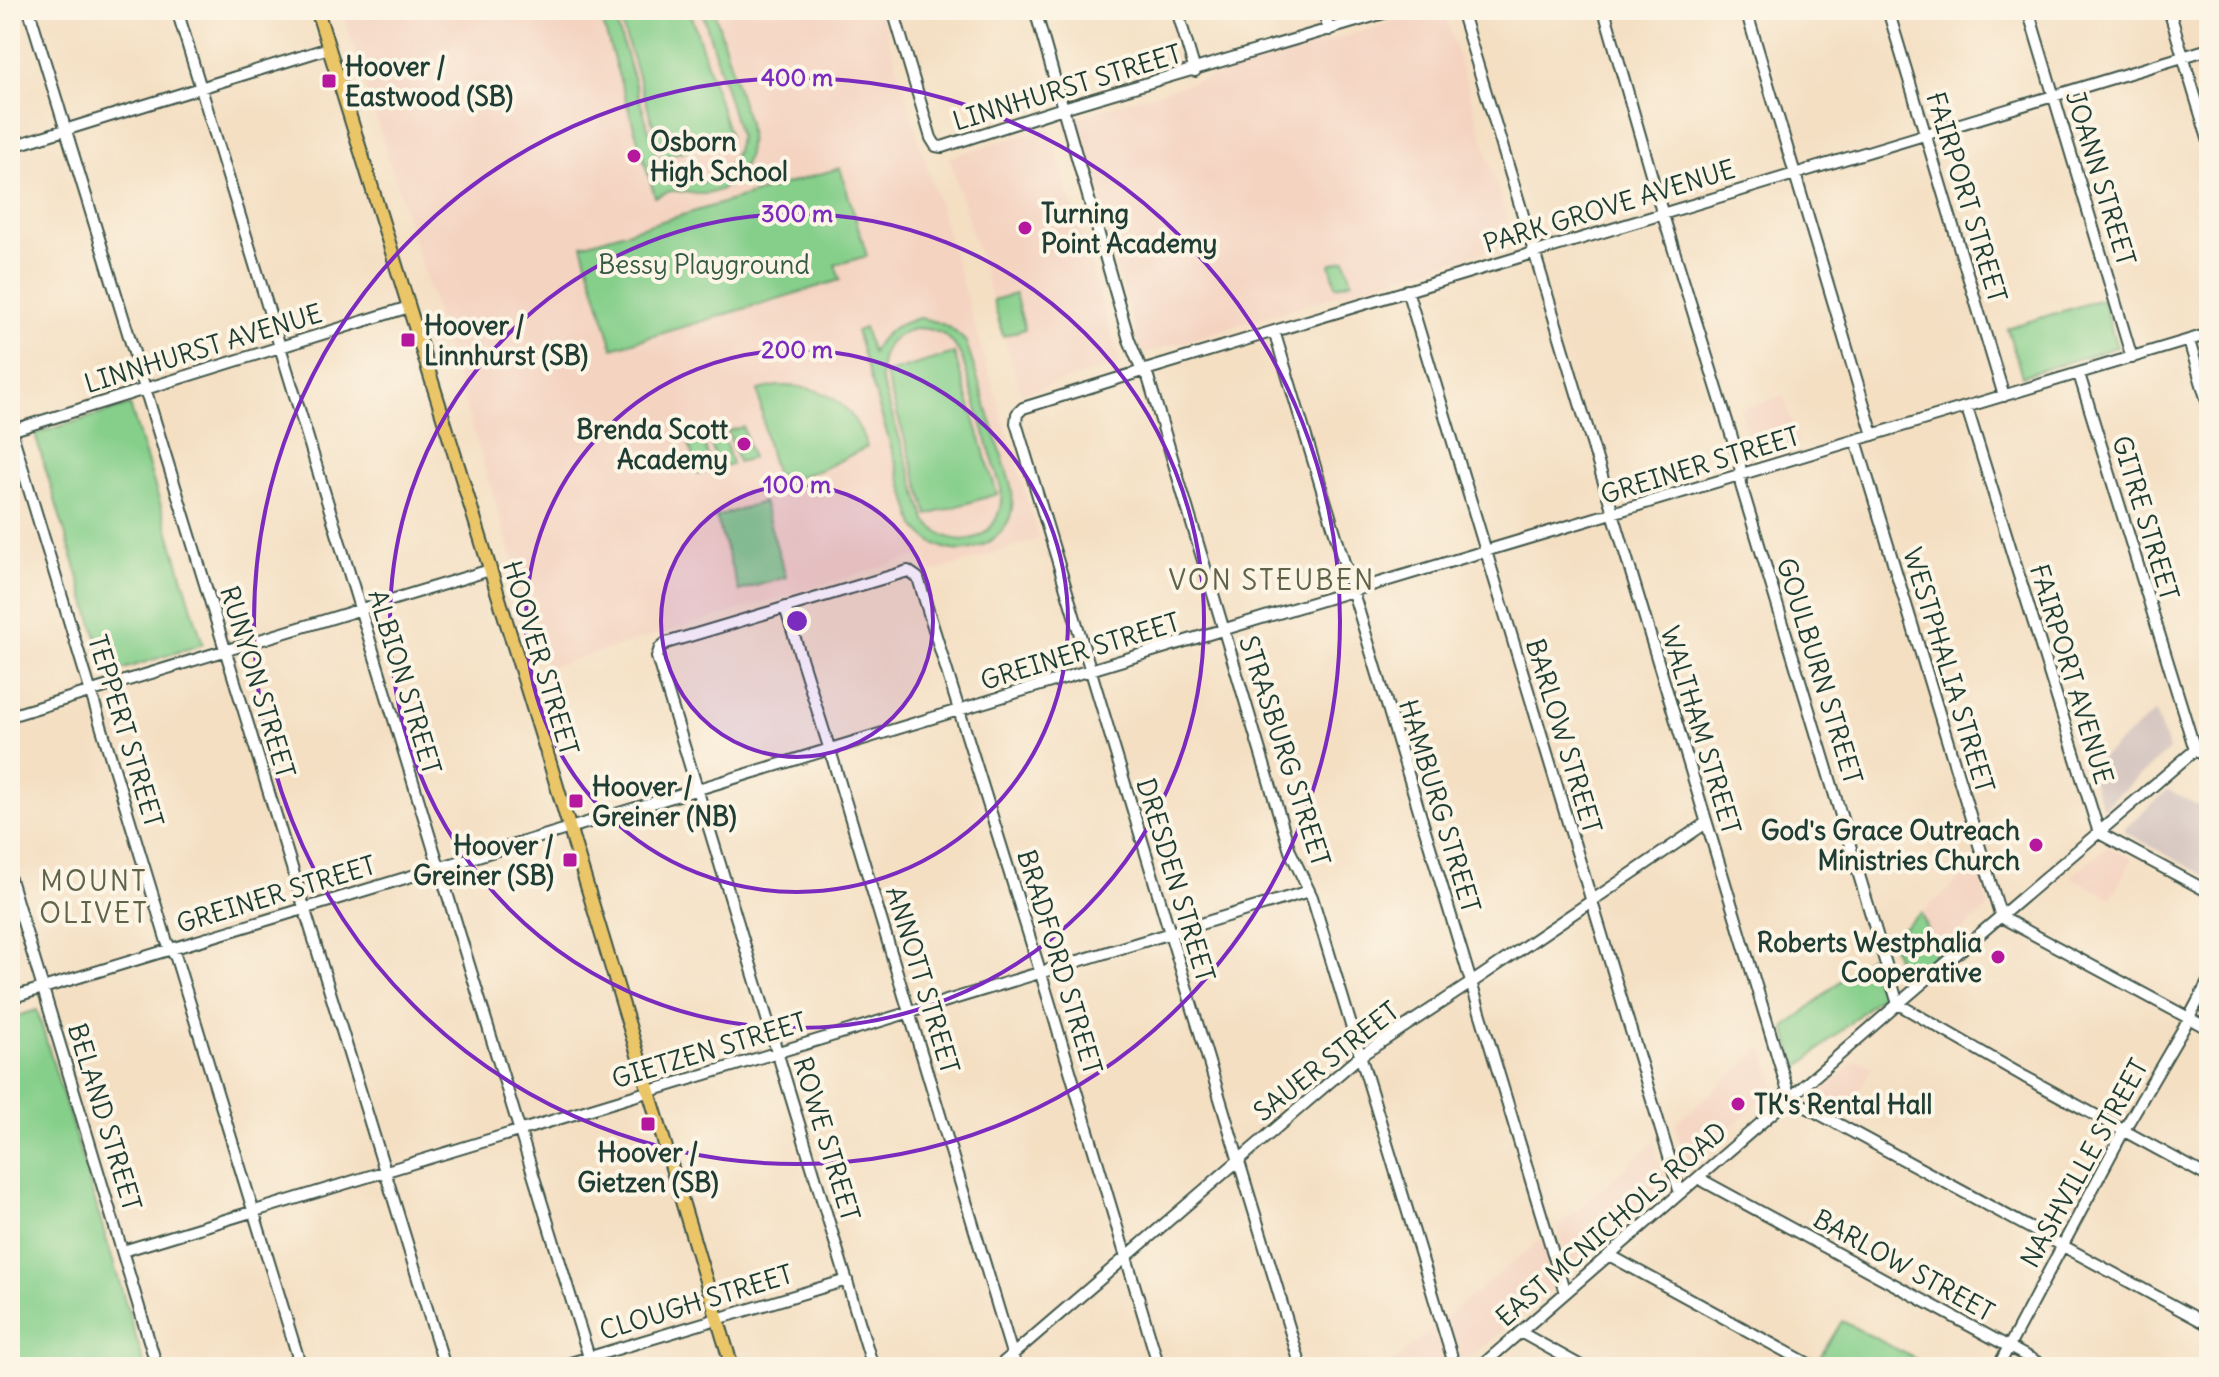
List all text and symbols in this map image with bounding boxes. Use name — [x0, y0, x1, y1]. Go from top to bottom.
street label: LINNHURST STREET — [949, 37, 1185, 137]
place label: Hoover / Eastwood (SB) — [345, 50, 513, 113]
text: 400 m — [761, 62, 833, 92]
marker: Hoover / Eastwood (SB) — [320, 72, 338, 90]
street label: JOANN STREET — [2059, 87, 2143, 269]
street label: FAIRPORT STREET — [1919, 88, 2015, 306]
place label: Osborn High School — [650, 125, 788, 188]
marker: Osborn High School — [625, 147, 643, 165]
street label: PARK GROVE AVENUE — [1479, 152, 1739, 260]
place label: Turning Point Academy — [1041, 197, 1217, 260]
text: 300 m — [761, 198, 833, 228]
marker: Turning Point Academy — [1016, 219, 1034, 237]
park label: Bessy Playground — [598, 248, 810, 281]
street label: LINNHURST AVENUE — [80, 296, 326, 400]
place label: Hoover / Linnhurst (SB) — [424, 309, 588, 372]
marker: Hoover / Linnhurst (SB) — [399, 331, 417, 349]
text: 200 m — [761, 334, 833, 364]
place label: Brenda Scott Academy — [576, 413, 728, 476]
street label: GREINER STREET — [1596, 419, 1804, 511]
street label: GITRE STREET — [2105, 432, 2187, 604]
marker: Brenda Scott Academy — [735, 435, 753, 453]
text: 100 m — [763, 469, 831, 499]
street label: WESTPHALIA STREET — [1896, 543, 2002, 797]
street label: GOULBURN STREET — [1770, 554, 1870, 788]
street label: HOOVER STREET — [496, 557, 586, 759]
street label: FAIRPORT AVENUE — [2023, 560, 2121, 788]
district label: VON STEUBEN — [1169, 562, 1375, 598]
street label: RUNYON STREET — [213, 582, 303, 782]
street label: ALBION STREET — [361, 586, 449, 778]
street label: GREINER STREET — [976, 605, 1184, 697]
centre of rings — [783, 607, 811, 635]
street label: WALTHAM STREET — [1654, 622, 1748, 838]
street label: TEPPERT STREET — [81, 631, 171, 831]
street label: STRASBURG STREET — [1232, 632, 1338, 870]
street label: BARLOW STREET — [1519, 635, 1609, 837]
street label: HAMBURG STREET — [1392, 695, 1488, 917]
place label: Hoover / Greiner (NB) — [592, 770, 737, 833]
street label: DRESDEN STREET — [1129, 774, 1223, 986]
marker: Hoover / Greiner (NB) — [567, 792, 585, 810]
place label: God's Grace Outreach Ministries Church — [1761, 814, 2020, 877]
place label: Hoover / Greiner (SB) — [413, 829, 554, 892]
marker: God's Grace Outreach Ministries Church — [2027, 836, 2045, 854]
street label: BRADFORD STREET — [1010, 846, 1110, 1078]
street label: GREINER STREET — [172, 848, 380, 940]
marker: Hoover / Greiner (SB) — [561, 851, 579, 869]
district label: MOUNT OLIVET — [39, 863, 149, 931]
street label: ANNOTT STREET — [879, 882, 967, 1078]
place label: Roberts Westphalia Cooperative — [1757, 926, 1982, 989]
marker: Roberts Westphalia Cooperative — [1989, 948, 2007, 966]
street label: SAUER STREET — [1247, 994, 1405, 1128]
street label: GIETZEN STREET — [608, 1005, 810, 1095]
street label: BELAND STREET — [61, 1019, 149, 1215]
street label: ROWE STREET — [786, 1053, 868, 1225]
street label: NASHVILLE STREET — [2013, 1053, 2155, 1273]
place label: TK's Rental Hall — [1754, 1088, 1932, 1121]
marker: TK's Rental Hall — [1729, 1095, 1747, 1113]
marker: Hoover / Gietzen (SB) — [639, 1115, 657, 1133]
street label: EAST MCNICHOLS ROAD — [1489, 1115, 1733, 1333]
place label: Hoover / Gietzen (SB) — [577, 1136, 719, 1199]
street label: BARLOW STREET — [1808, 1202, 2000, 1328]
street label: CLOUGH STREET — [595, 1257, 797, 1347]

